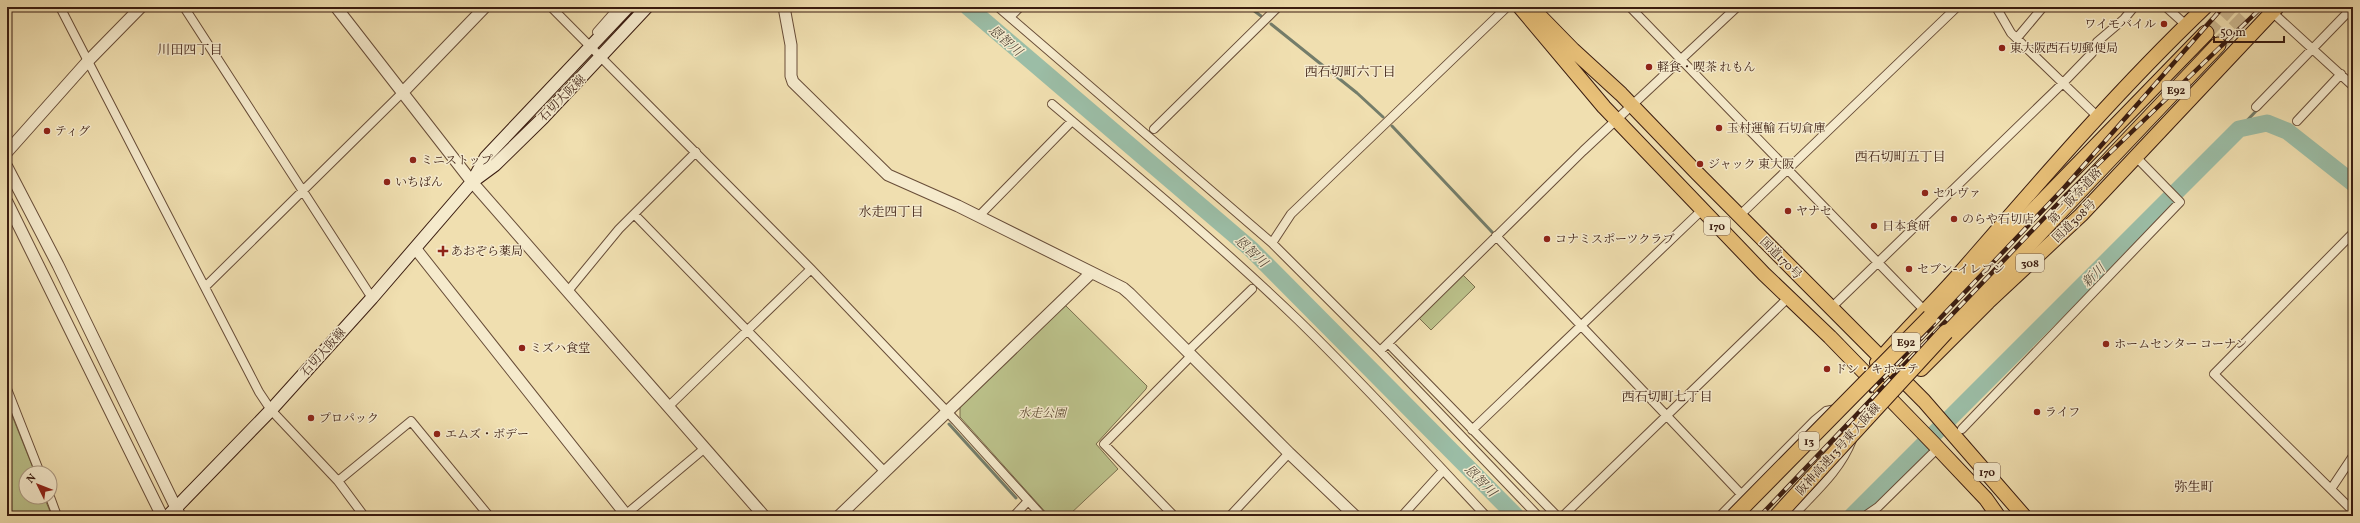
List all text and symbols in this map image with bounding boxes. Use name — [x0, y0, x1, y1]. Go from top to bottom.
place label: ワイモバイル — [2084, 17, 2156, 33]
scale bar — [2214, 18, 2284, 44]
marker: ワイモバイル — [2159, 19, 2169, 29]
water label: 恩智川 — [984, 22, 1027, 62]
text: 50 m — [2220, 25, 2246, 41]
place label: 東大阪西石切郵便局 — [2010, 41, 2118, 57]
district label: 川田四丁目 — [157, 42, 223, 60]
marker: 東大阪西石切郵便局 — [1997, 43, 2007, 53]
place label: 軽食・喫茶 れもん — [1657, 60, 1755, 76]
marker: 軽食・喫茶 れもん — [1644, 62, 1654, 72]
district label: 西石切町六丁目 — [1304, 64, 1396, 82]
street label: 石切大阪線 — [536, 72, 590, 126]
road number: E92 — [2162, 81, 2190, 99]
place label: 玉村運輸 石切倉庫 — [1727, 121, 1825, 137]
marker: 玉村運輸 石切倉庫 — [1714, 123, 1724, 133]
place label: ティグ — [55, 124, 90, 140]
marker: ティグ — [42, 126, 52, 136]
district label: 西石切町五丁目 — [1854, 149, 1946, 167]
place label: ミニストップ — [421, 153, 493, 169]
marker: ミニストップ — [408, 155, 418, 165]
place label: ジャック 東大阪 — [1708, 157, 1794, 173]
marker: ジャック 東大阪 — [1695, 159, 1705, 169]
street label: 第二阪奈道路 — [2045, 165, 2106, 228]
place label: いちばん — [395, 175, 443, 191]
marker: いちばん — [382, 177, 392, 187]
place label: セルヴァ — [1933, 186, 1981, 202]
marker: セルヴァ — [1920, 188, 1930, 198]
street label: 国道308号 — [2049, 197, 2100, 247]
district label: 水走四丁目 — [858, 204, 924, 222]
place label: ヤナセ — [1796, 204, 1832, 220]
marker: ヤナセ — [1783, 206, 1793, 216]
place label: のらや石切店 — [1962, 212, 2034, 228]
marker: のらや石切店 — [1949, 214, 1959, 224]
road number: 170 — [1704, 217, 1730, 235]
place label: 日本食研 — [1882, 219, 1930, 235]
marker: 日本食研 — [1869, 221, 1879, 231]
place label: コナミスポーツクラブ — [1555, 232, 1674, 248]
water label: 恩智川 — [1230, 233, 1272, 274]
marker: コナミスポーツクラブ — [1542, 234, 1552, 244]
street label: 国道170号 — [1756, 234, 1805, 283]
place label: あおぞら薬局 — [451, 244, 523, 260]
marker: あおぞら薬局 — [438, 246, 448, 256]
road number: 308 — [2016, 254, 2044, 272]
water label: 新川 — [2079, 259, 2111, 292]
place label: セブン-イレブン — [1917, 262, 2005, 278]
marker: セブン-イレブン — [1904, 264, 1914, 274]
street label: 石切大阪線 — [298, 325, 350, 380]
road number: E92 — [1892, 333, 1920, 351]
place label: ホームセンター コーナン — [2114, 337, 2247, 353]
marker: ホームセンター コーナン — [2101, 339, 2111, 349]
place label: ミズハ食堂 — [530, 341, 590, 357]
marker: ミズハ食堂 — [517, 343, 527, 353]
place label: ドン・キホーテ — [1835, 362, 1919, 378]
marker: ドン・キホーテ — [1822, 364, 1832, 374]
district label: 西石切町七丁目 — [1621, 389, 1713, 407]
street label: 阪神高速13号東大阪線 — [1793, 400, 1884, 499]
place label: ライフ — [2045, 405, 2080, 421]
park label: 水走公園 — [1018, 406, 1068, 422]
marker: ライフ — [2032, 407, 2042, 417]
place label: プロパック — [319, 411, 379, 427]
marker: プロパック — [306, 413, 316, 423]
place label: エムズ・ボデー — [445, 427, 529, 443]
marker: エムズ・ボデー — [432, 429, 442, 439]
road number: 13 — [1799, 432, 1819, 450]
water label: 恩智川 — [1459, 461, 1501, 503]
road number: 170 — [1974, 463, 2000, 481]
north arrow — [18, 465, 58, 505]
text: N — [24, 471, 40, 487]
district label: 弥生町 — [2174, 479, 2214, 497]

